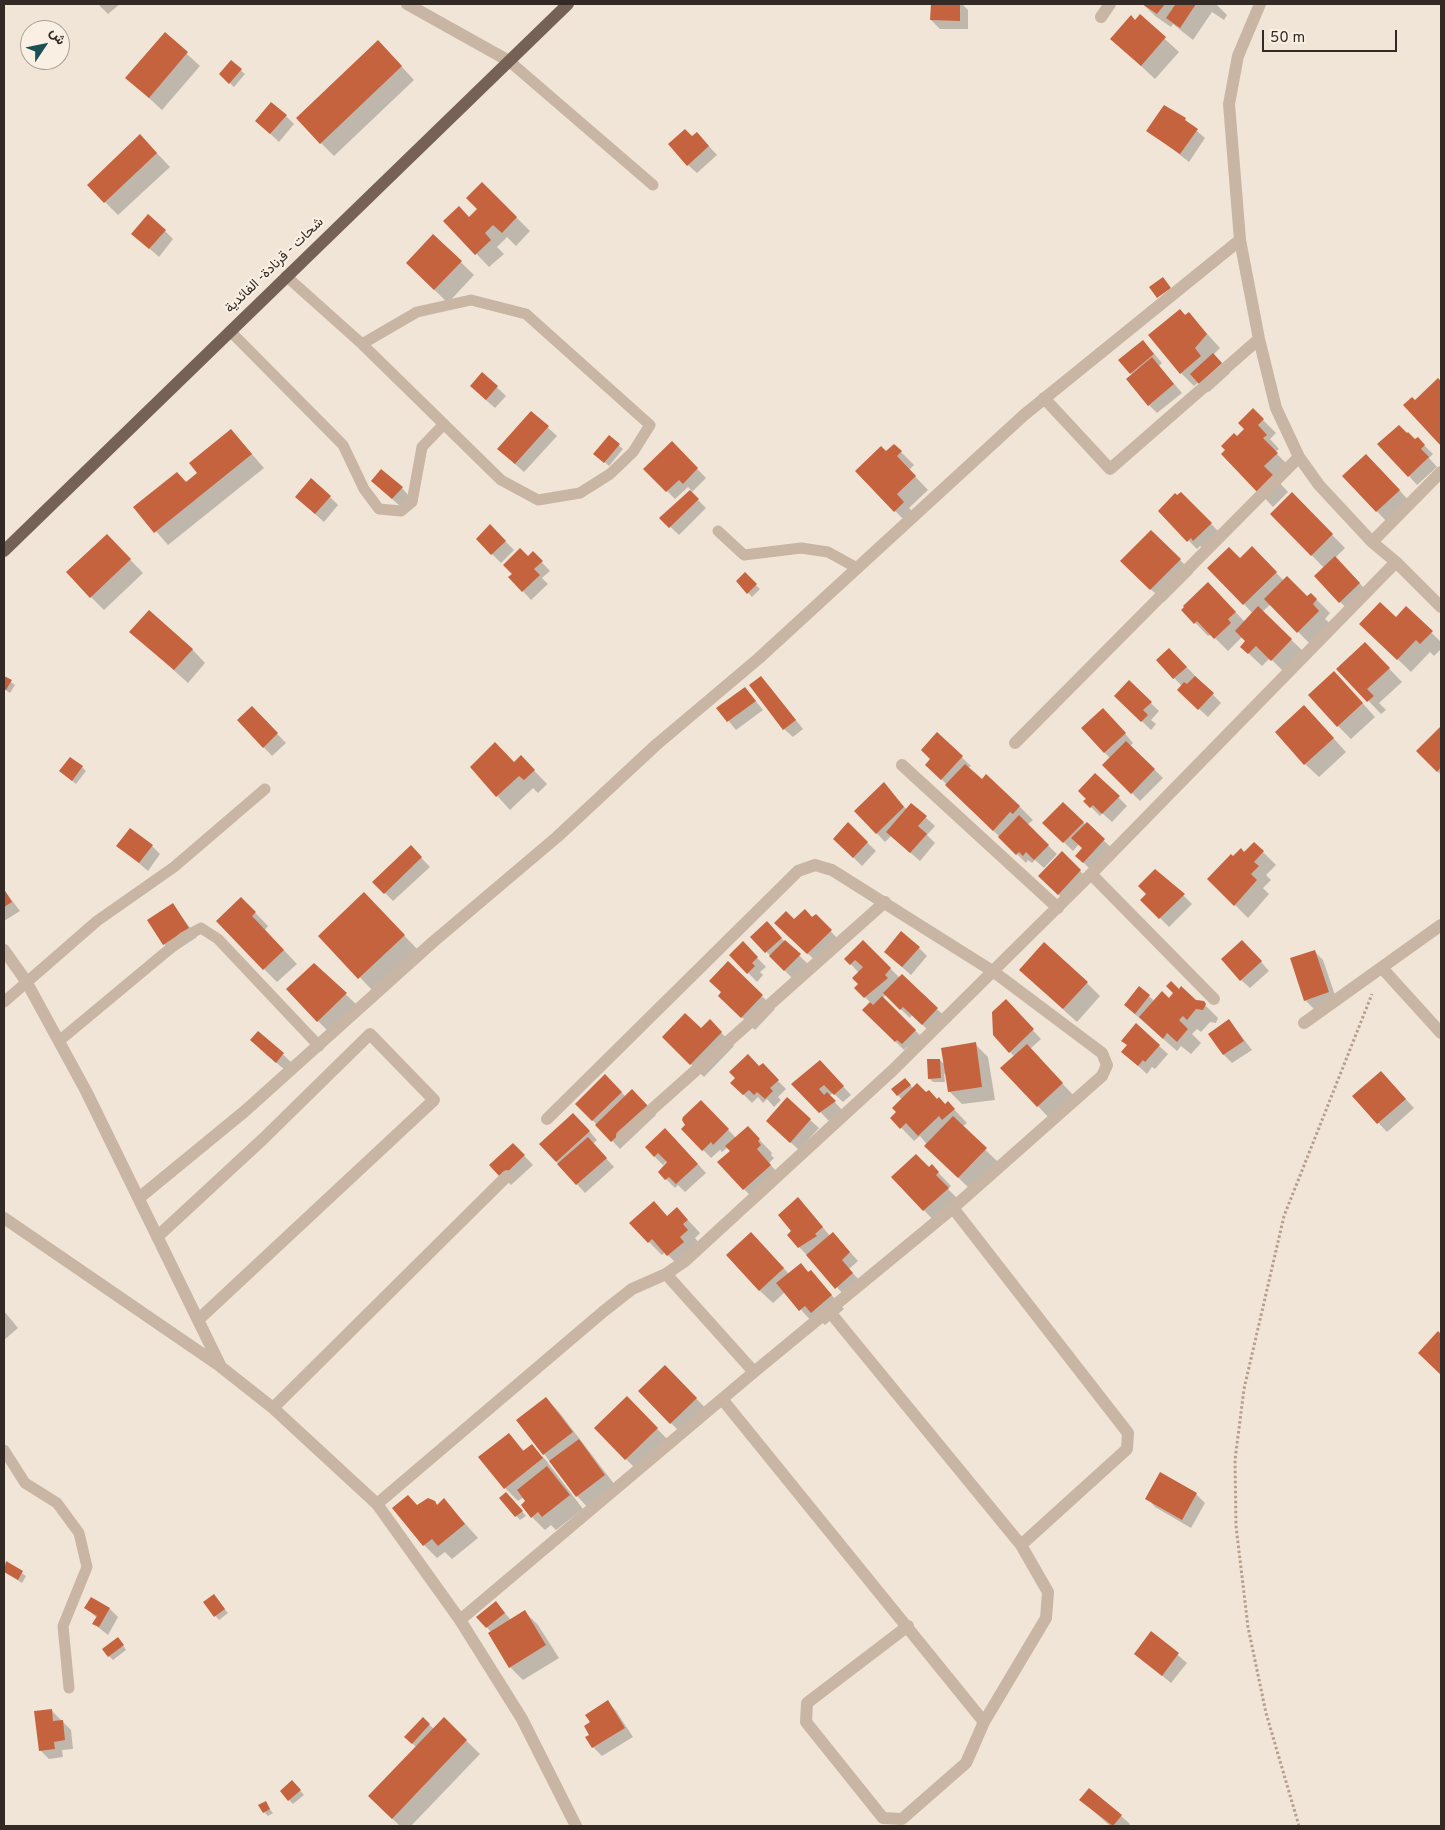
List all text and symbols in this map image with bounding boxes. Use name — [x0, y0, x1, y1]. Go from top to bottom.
north arrow — [20, 20, 70, 70]
scale bar — [1265, 20, 1400, 52]
text: ش — [45, 25, 69, 49]
text: 50 m — [1270, 29, 1305, 48]
street label: شحات - قرنادة- الفائدية — [222, 215, 328, 317]

